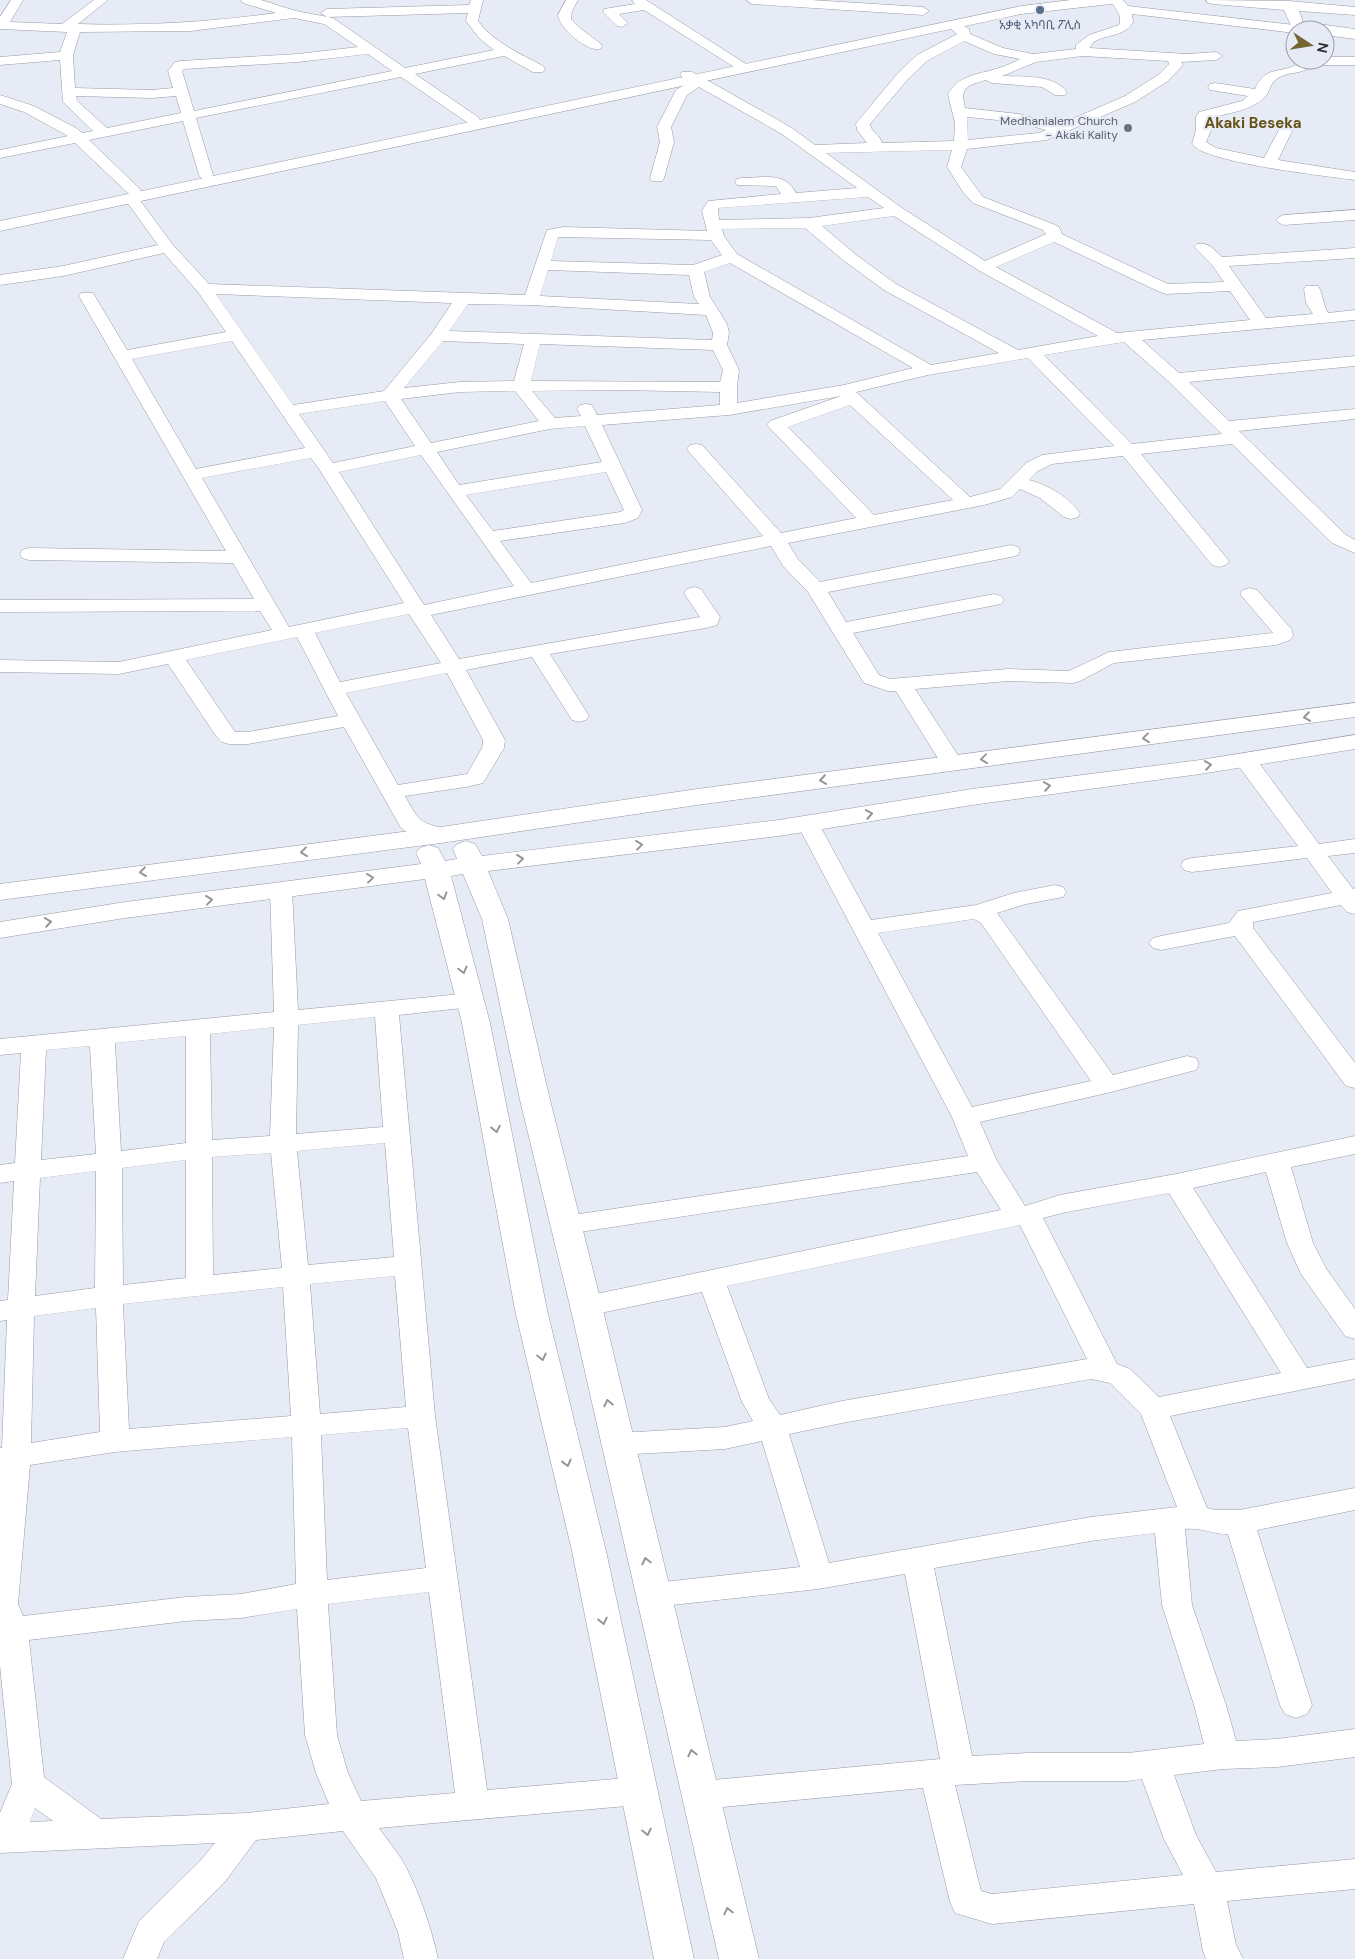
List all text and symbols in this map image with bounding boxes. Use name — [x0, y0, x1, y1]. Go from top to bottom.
marker: አቃቂ አካባቢ ፖሊስ — [1034, 4, 1046, 16]
place label: አቃቂ አካባቢ ፖሊስ — [999, 17, 1081, 33]
north arrow — [1285, 20, 1335, 70]
text: N — [1313, 41, 1333, 55]
place label: Medhanialem Church - Akaki Kality — [1000, 113, 1118, 143]
district label: Akaki Beseka — [1205, 113, 1301, 133]
marker: Medhanialem Church - Akaki Kality — [1122, 122, 1134, 134]
one-way arrow — [1302, 711, 1311, 721]
one-way arrow — [1141, 732, 1149, 743]
one-way arrow — [980, 753, 989, 763]
one-way arrow — [1204, 761, 1212, 771]
one-way arrow — [819, 774, 827, 785]
one-way arrow — [1043, 781, 1051, 792]
one-way arrow — [865, 810, 874, 820]
one-way arrow — [635, 840, 643, 851]
one-way arrow — [300, 846, 308, 857]
one-way arrow — [517, 854, 525, 865]
one-way arrow — [139, 866, 147, 877]
one-way arrow — [366, 873, 374, 884]
one-way arrow — [437, 892, 448, 901]
one-way arrow — [205, 895, 213, 906]
one-way arrow — [45, 917, 53, 928]
one-way arrow — [457, 965, 467, 973]
one-way arrow — [491, 1124, 501, 1133]
one-way arrow — [536, 1353, 547, 1362]
one-way arrow — [603, 1398, 614, 1407]
one-way arrow — [561, 1458, 572, 1467]
one-way arrow — [641, 1556, 652, 1565]
one-way arrow — [597, 1617, 608, 1626]
one-way arrow — [687, 1749, 698, 1758]
one-way arrow — [641, 1827, 651, 1836]
one-way arrow — [723, 1907, 734, 1916]

